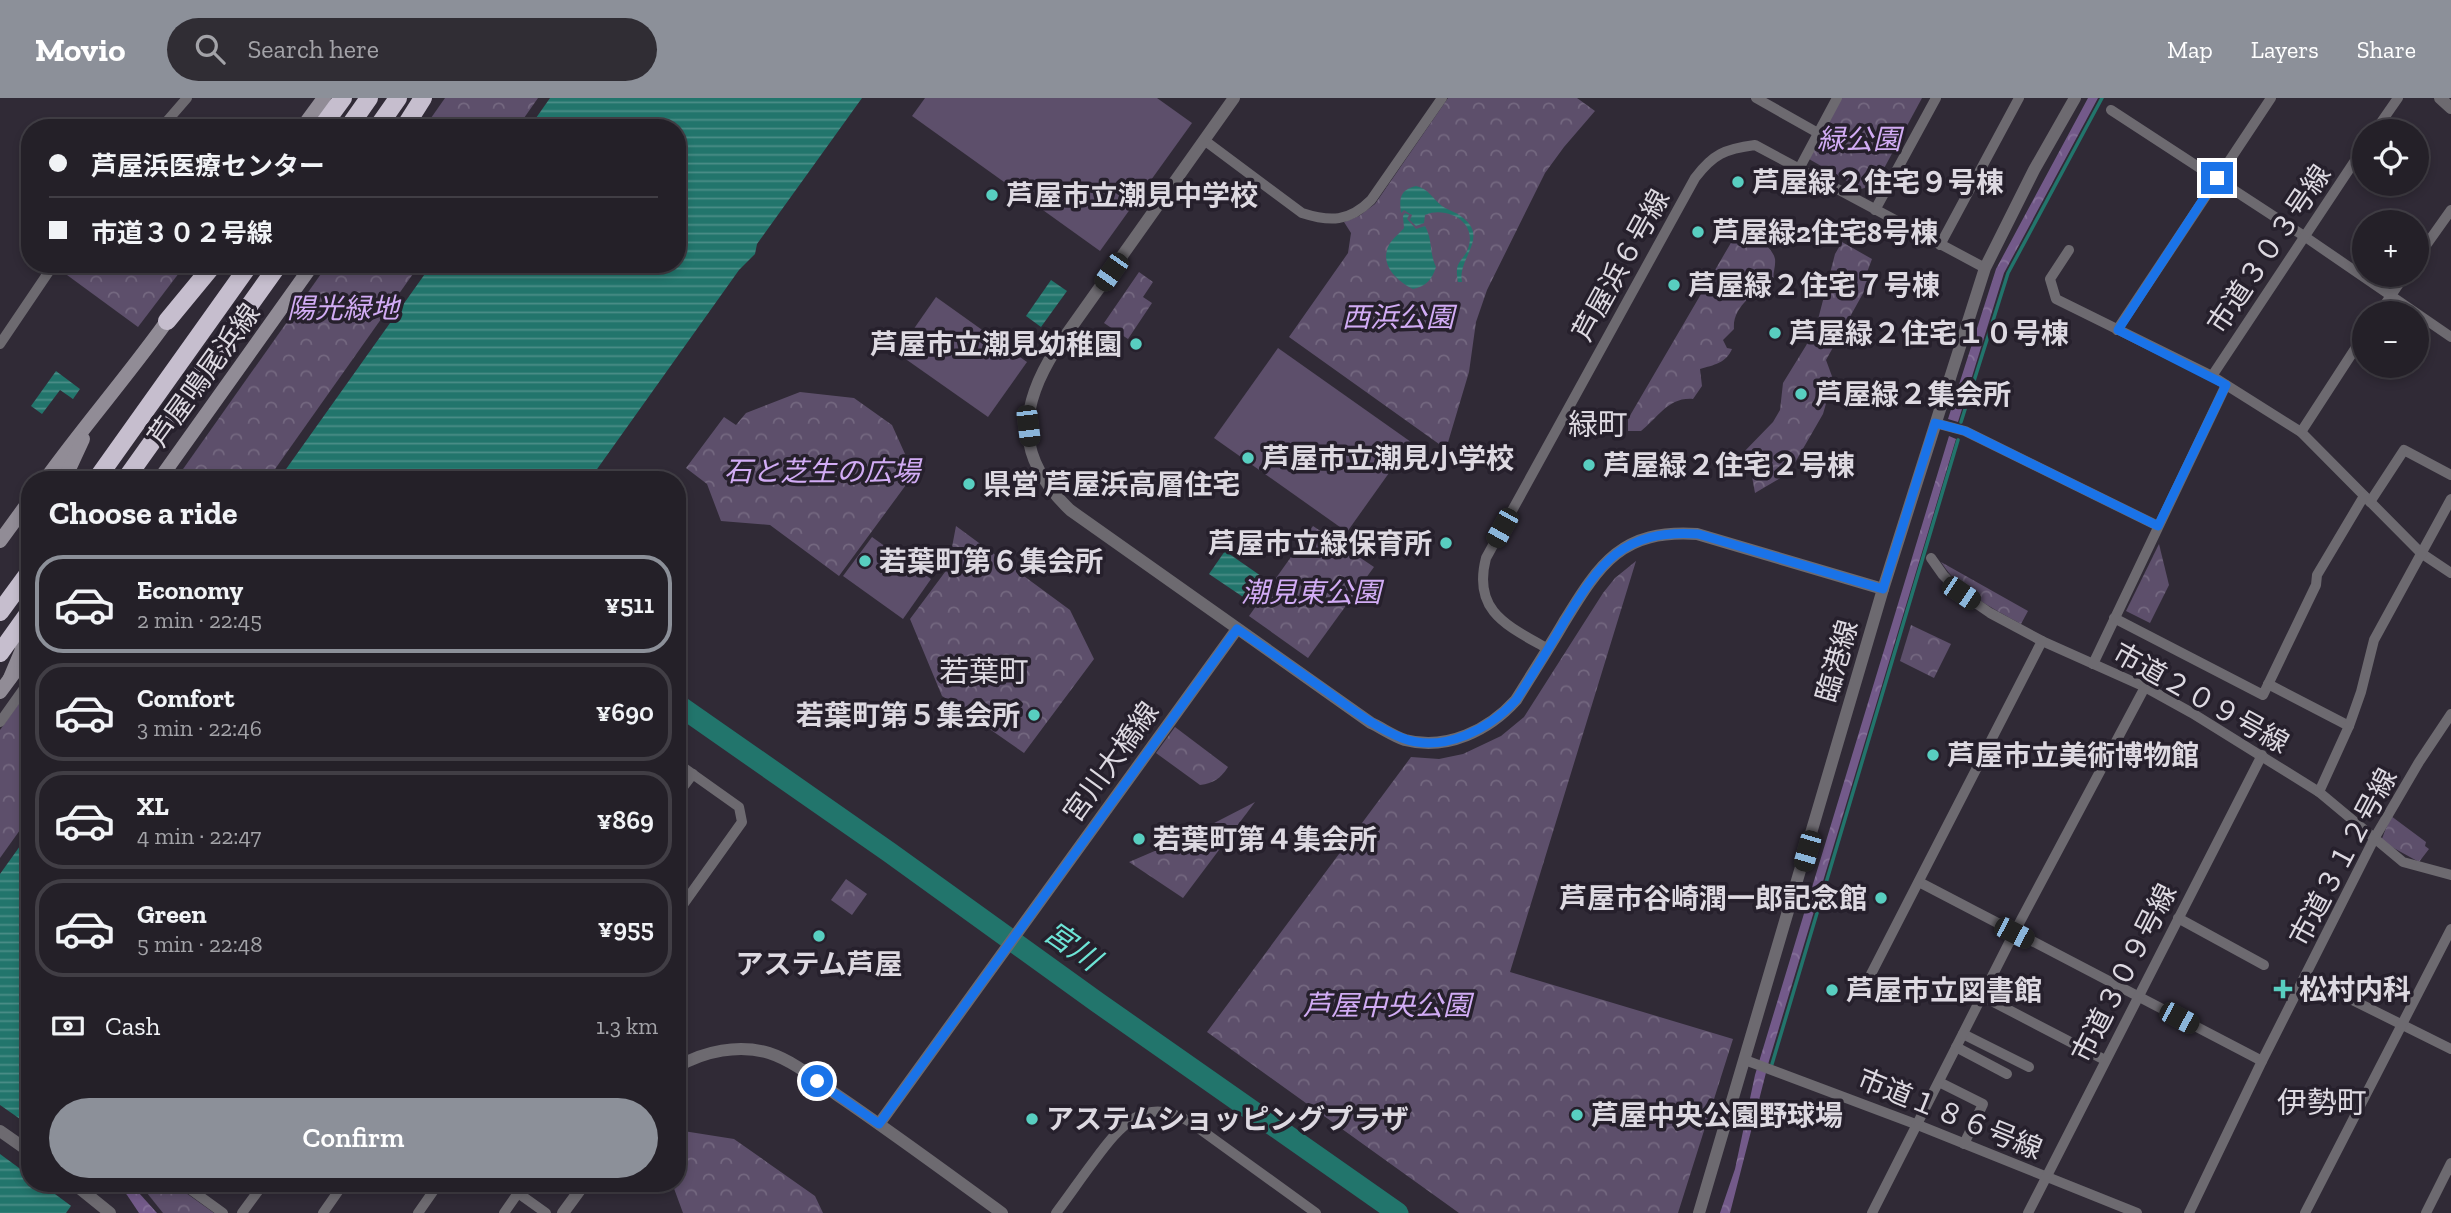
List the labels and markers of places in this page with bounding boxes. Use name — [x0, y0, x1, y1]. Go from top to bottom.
place label: 芦屋緑２住宅９号棟 — [1752, 166, 2004, 199]
marker: 芦屋緑２住宅９号棟 — [1730, 174, 1746, 190]
place label: 芦屋市立潮見中学校 — [1006, 179, 1258, 212]
marker: 芦屋市立潮見中学校 — [984, 187, 1000, 203]
place label: 芦屋緑2住宅8号棟 — [1712, 216, 1938, 249]
marker: 芦屋緑2住宅8号棟 — [1690, 224, 1706, 240]
place label: 芦屋緑２住宅７号棟 — [1688, 269, 1940, 302]
marker: 芦屋緑２住宅７号棟 — [1666, 277, 1682, 293]
place label: 芦屋緑２住宅１０号棟 — [1789, 317, 2069, 350]
marker: 芦屋緑２住宅１０号棟 — [1767, 325, 1783, 341]
place label: 芦屋市立潮見幼稚園 — [870, 328, 1122, 361]
marker: 芦屋市立潮見幼稚園 — [1128, 336, 1144, 352]
place label: 芦屋緑２集会所 — [1815, 378, 2011, 411]
marker: 芦屋緑２集会所 — [1793, 386, 1809, 402]
place label: 芦屋市立潮見小学校 — [1262, 442, 1514, 475]
place label: 芦屋緑２住宅２号棟 — [1603, 449, 1855, 482]
marker: 芦屋市立潮見小学校 — [1240, 450, 1256, 466]
marker: 芦屋緑２住宅２号棟 — [1581, 457, 1597, 473]
place label: 県営 芦屋浜高層住宅 — [983, 468, 1240, 501]
marker: 県営 芦屋浜高層住宅 — [961, 476, 977, 492]
place label: 芦屋市立緑保育所 — [1208, 527, 1432, 560]
marker: 芦屋市立緑保育所 — [1438, 535, 1454, 551]
place label: 若葉町第６集会所 — [879, 545, 1103, 578]
marker: 若葉町第６集会所 — [857, 553, 873, 569]
place label: 若葉町第５集会所 — [796, 699, 1020, 732]
marker: 若葉町第５集会所 — [1026, 707, 1042, 723]
place label: 芦屋市立美術博物館 — [1947, 739, 2199, 772]
marker: 芦屋市立美術博物館 — [1925, 747, 1941, 763]
place label: 若葉町第４集会所 — [1153, 823, 1377, 856]
marker: 若葉町第４集会所 — [1131, 831, 1147, 847]
place label: 芦屋市谷崎潤一郎記念館 — [1559, 882, 1867, 915]
marker: 芦屋市谷崎潤一郎記念館 — [1873, 890, 1889, 906]
marker: アステム芦屋 — [811, 928, 827, 944]
place label: アステム芦屋 — [735, 948, 903, 981]
place label: 松村内科 — [2299, 973, 2411, 1006]
place label: 芦屋市立図書館 — [1846, 974, 2042, 1007]
marker: 松村内科 — [2273, 979, 2293, 999]
marker: 芦屋市立図書館 — [1824, 982, 1840, 998]
place label: 芦屋中央公園野球場 — [1591, 1099, 1843, 1132]
place label: アステムショッピングプラザ — [1046, 1103, 1409, 1136]
marker: 芦屋中央公園野球場 — [1569, 1107, 1585, 1123]
marker: アステムショッピングプラザ — [1024, 1111, 1040, 1127]

